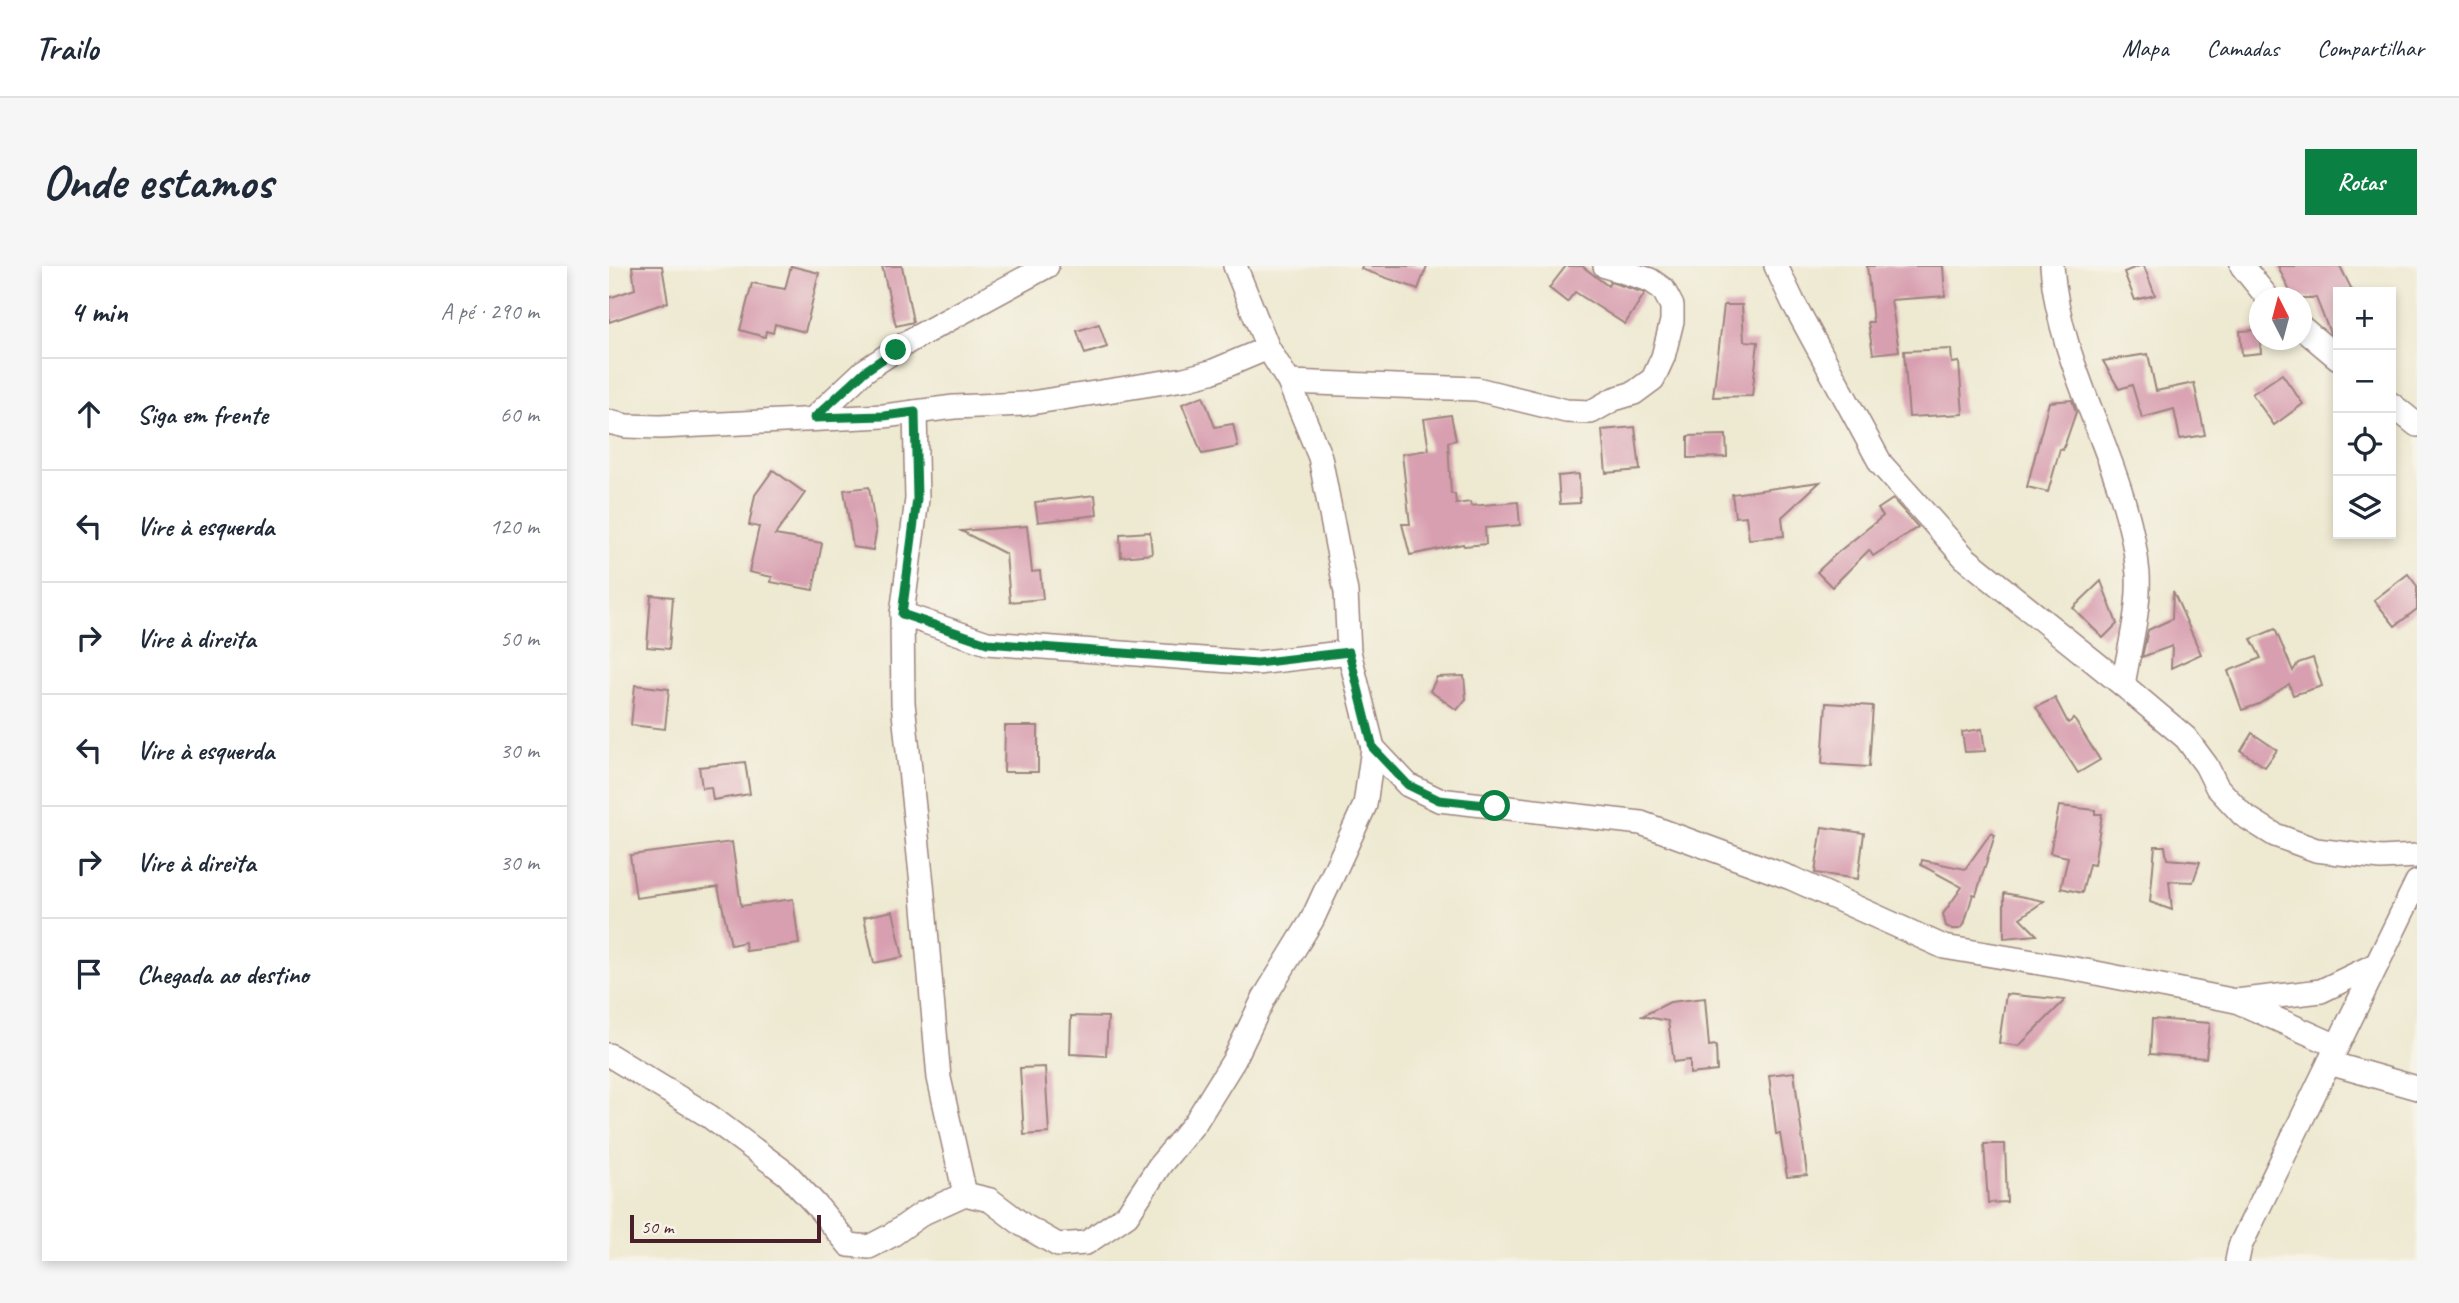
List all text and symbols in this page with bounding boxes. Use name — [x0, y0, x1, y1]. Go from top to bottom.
text: Trailo — [35, 27, 98, 69]
text: Mapa — [2122, 33, 2169, 63]
text: Camadas — [2207, 33, 2279, 63]
text: Compartilhar — [2317, 33, 2424, 63]
button: Rotas — [2305, 149, 2417, 215]
text: Onde estamos — [42, 151, 272, 213]
north arrow — [2249, 287, 2312, 350]
map controls — [2333, 287, 2396, 539]
button: + — [2333, 287, 2396, 350]
text: 4 min — [70, 293, 127, 331]
text: A pé · 290 m — [441, 297, 539, 326]
route end — [880, 334, 911, 365]
button: − — [2333, 350, 2396, 413]
icon: ahead — [70, 395, 108, 433]
text: Siga em frente — [137, 398, 268, 431]
text: 60 m — [500, 400, 539, 429]
button: locate — [2333, 413, 2396, 476]
button: layers — [2333, 476, 2396, 539]
icon: left — [70, 507, 108, 545]
text: Vire à esquerda — [137, 510, 274, 543]
text: 120 m — [490, 512, 539, 541]
icon: right — [70, 619, 108, 657]
text: Vire à direita — [137, 622, 256, 655]
text: 50 m — [500, 624, 539, 653]
icon: left — [70, 731, 108, 769]
text: Vire à esquerda — [137, 734, 274, 767]
text: 30 m — [500, 736, 539, 765]
route start — [1479, 790, 1510, 821]
icon: right — [70, 843, 108, 881]
text: Vire à direita — [137, 846, 256, 879]
text: 30 m — [500, 848, 539, 877]
icon: arrive — [70, 955, 108, 993]
text: Chegada ao destino — [137, 958, 309, 991]
scale bar — [630, 1212, 821, 1244]
text: 50 m — [641, 1215, 673, 1239]

